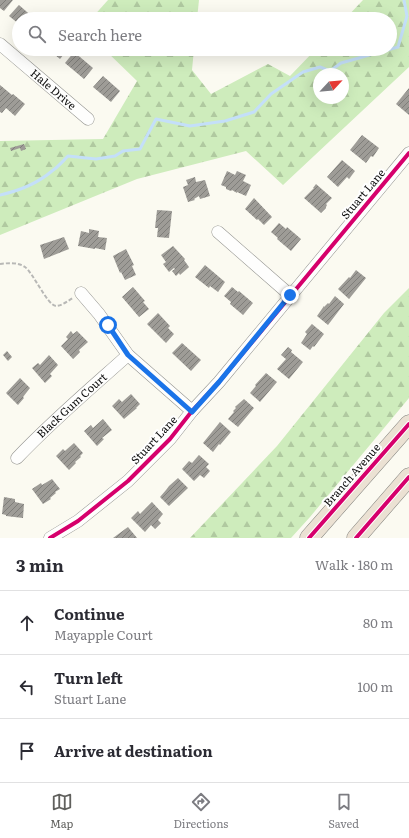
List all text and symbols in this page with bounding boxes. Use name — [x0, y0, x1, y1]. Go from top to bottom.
search box — [12, 12, 397, 56]
icon: search — [26, 23, 48, 45]
text: Search here — [58, 23, 142, 46]
street label: Hale Drive — [28, 65, 80, 113]
north arrow — [313, 68, 349, 104]
street label: Stuart Lane — [336, 165, 388, 222]
route end — [281, 286, 299, 304]
route start — [99, 316, 117, 334]
street label: Black Gum Court — [32, 368, 110, 441]
street label: Stuart Lane — [127, 411, 180, 467]
street label: Branch Avenue — [319, 439, 383, 509]
text: 3 min — [16, 552, 64, 577]
text: Walk · 180 m — [315, 555, 393, 574]
text: Continue — [54, 602, 124, 625]
icon: ahead — [16, 612, 38, 634]
text: 80 m — [363, 613, 393, 632]
text: Mayapple Court — [54, 625, 153, 644]
text: Turn left — [54, 666, 123, 689]
icon: left — [16, 676, 38, 698]
text: 100 m — [357, 677, 393, 696]
text: Stuart Lane — [54, 689, 126, 708]
text: Arrive at destination — [54, 739, 213, 762]
icon: arrive — [16, 740, 38, 762]
tab: Map — [50, 791, 73, 831]
tab: Directions — [173, 791, 228, 831]
tab: Saved — [328, 791, 359, 831]

